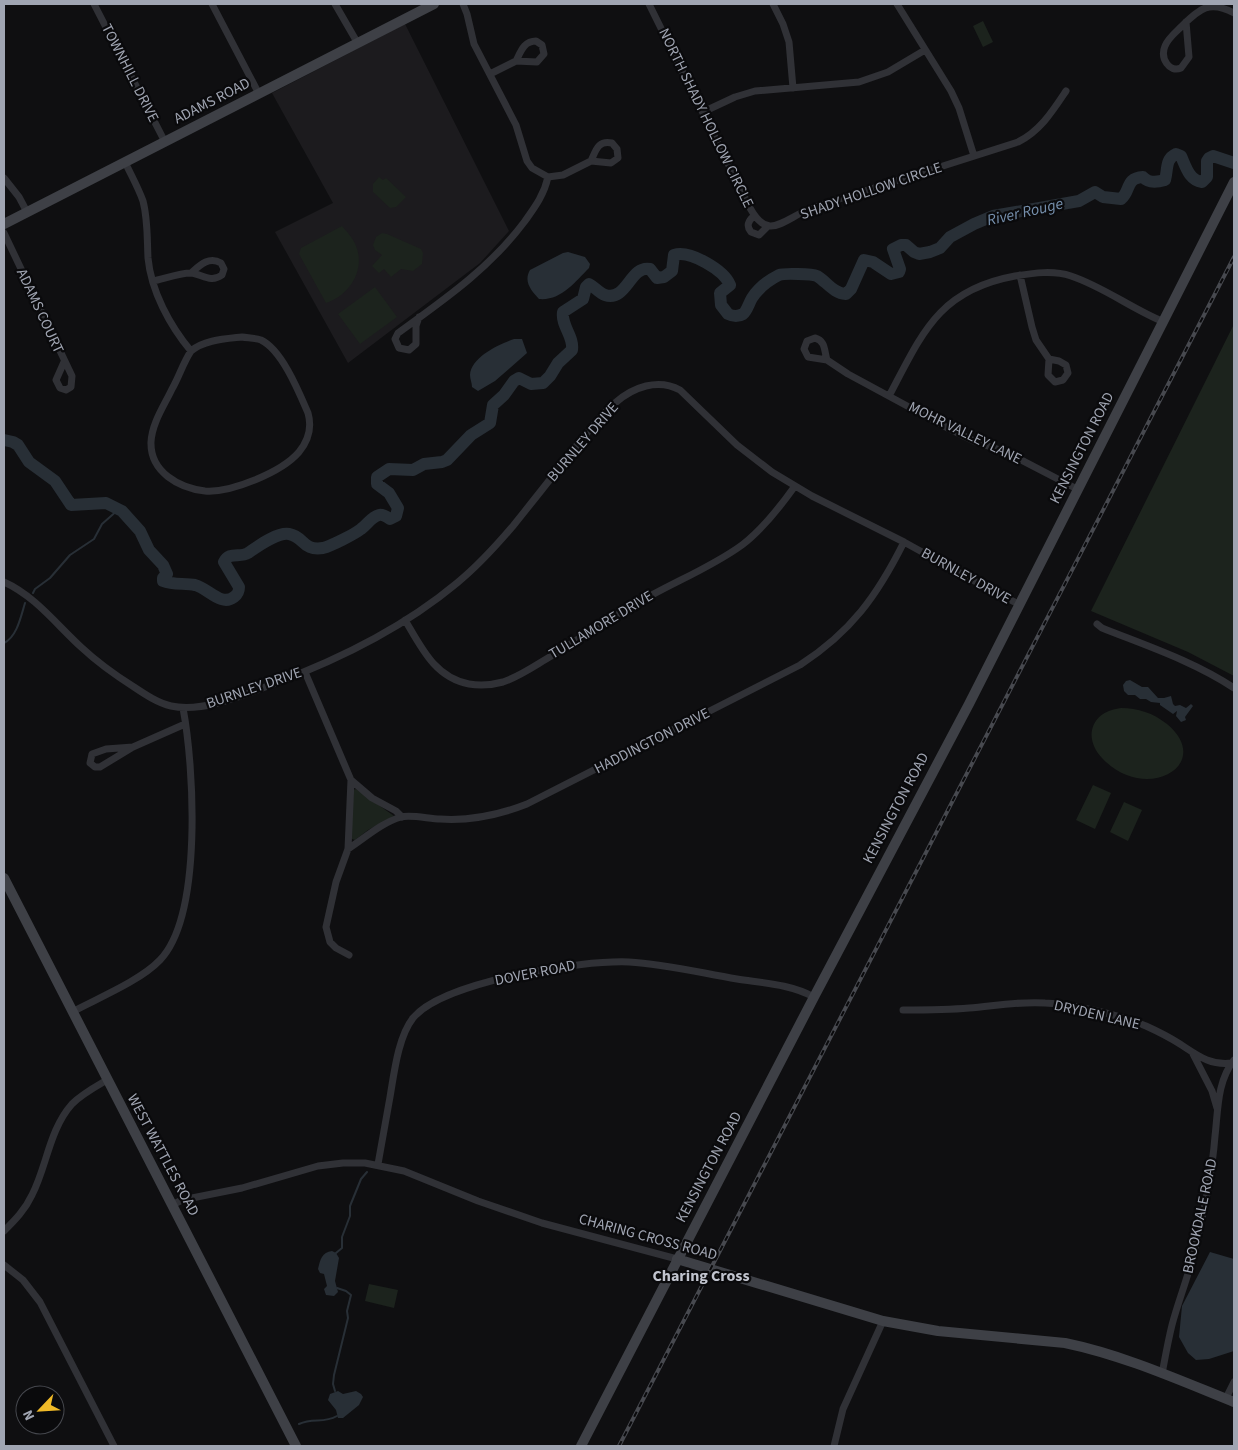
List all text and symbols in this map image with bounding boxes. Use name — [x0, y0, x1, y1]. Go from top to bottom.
street label: TOWNHILL DRIVE — [96, 20, 164, 126]
street label: NORTH SHADY HOLLOW CIRCLE — [653, 25, 759, 211]
street label: ADAMS ROAD — [170, 73, 254, 129]
street label: SHADY HOLLOW CIRCLE — [797, 157, 945, 225]
water label: River Rouge — [985, 192, 1066, 231]
street label: ADAMS COURT — [11, 265, 69, 357]
street label: KENSINGTON ROAD — [1045, 388, 1119, 508]
street label: MOHR VALLEY LANE — [905, 396, 1025, 470]
street label: BURNLEY DRIVE — [542, 398, 624, 486]
street label: BURNLEY DRIVE — [917, 543, 1015, 609]
street label: TULLAMORE DRIVE — [545, 586, 657, 664]
street label: BURNLEY DRIVE — [204, 662, 305, 714]
street label: HADDINGTON DRIVE — [591, 703, 713, 779]
street label: KENSINGTON ROAD — [858, 749, 934, 867]
street label: DOVER ROAD — [493, 955, 577, 991]
street label: DRYDEN LANE — [1052, 995, 1142, 1035]
street label: WEST WATTLES ROAD — [122, 1090, 204, 1220]
street label: KENSINGTON ROAD — [671, 1108, 747, 1226]
street label: BROOKDALE ROAD — [1178, 1157, 1222, 1275]
street label: CHARING CROSS ROAD — [576, 1208, 720, 1266]
district label: Charing Cross — [652, 1265, 750, 1287]
north arrow — [15, 1385, 65, 1435]
text: N — [18, 1407, 40, 1424]

